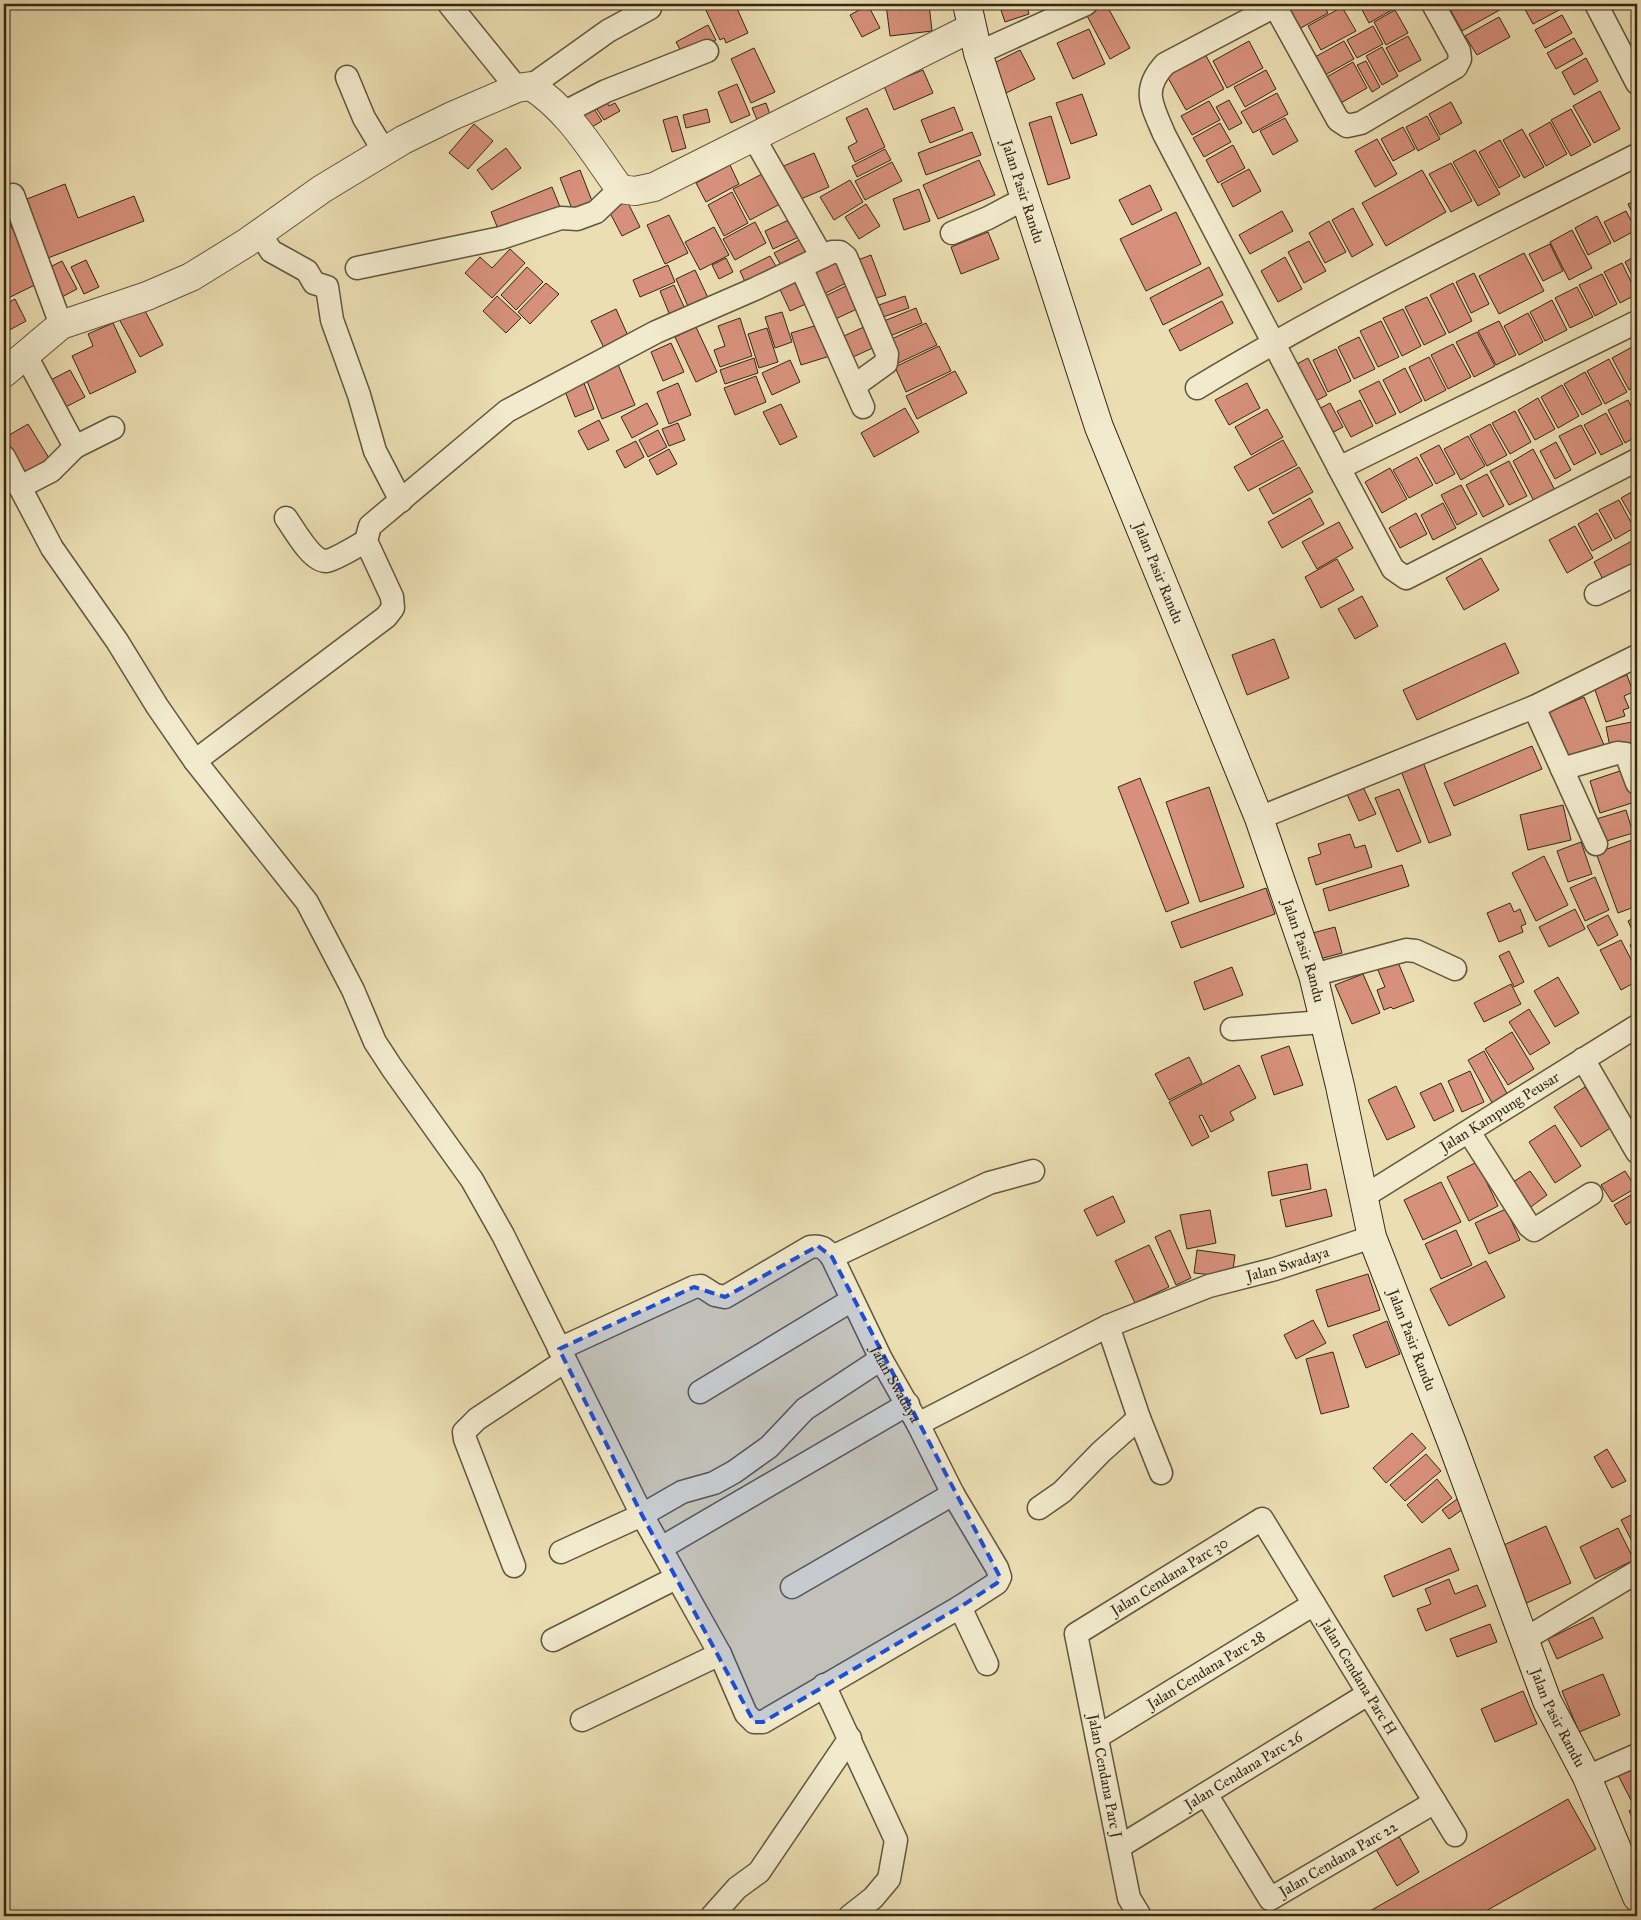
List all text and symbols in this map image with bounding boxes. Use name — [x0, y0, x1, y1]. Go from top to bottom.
street label: Jalan Pasir Randu — [996, 136, 1048, 246]
street label: Jalan Pasir Randu — [1128, 518, 1187, 626]
street label: Jalan Pasir Randu — [1277, 895, 1328, 1004]
street label: Jalan Kampung Peusar — [1435, 1068, 1563, 1158]
street label: Jalan Swadaya — [1242, 1243, 1332, 1286]
street label: Jalan Pasir Randu — [1383, 1285, 1440, 1393]
street label: Jalan Swadaya — [865, 1341, 925, 1426]
street label: Jalan Cendana Parc 30 — [1106, 1533, 1231, 1621]
street label: Jalan Cendana Parc H — [1314, 1614, 1401, 1738]
street label: Jalan Cendana Parc 28 — [1142, 1627, 1268, 1715]
street label: Jalan Pasir Randu — [1525, 1664, 1589, 1770]
street label: Jalan Cendana Parc J — [1083, 1711, 1126, 1840]
street label: Jalan Cendana Parc 26 — [1180, 1727, 1307, 1815]
street label: Jalan Cendana Parc 22 — [1274, 1817, 1401, 1903]

